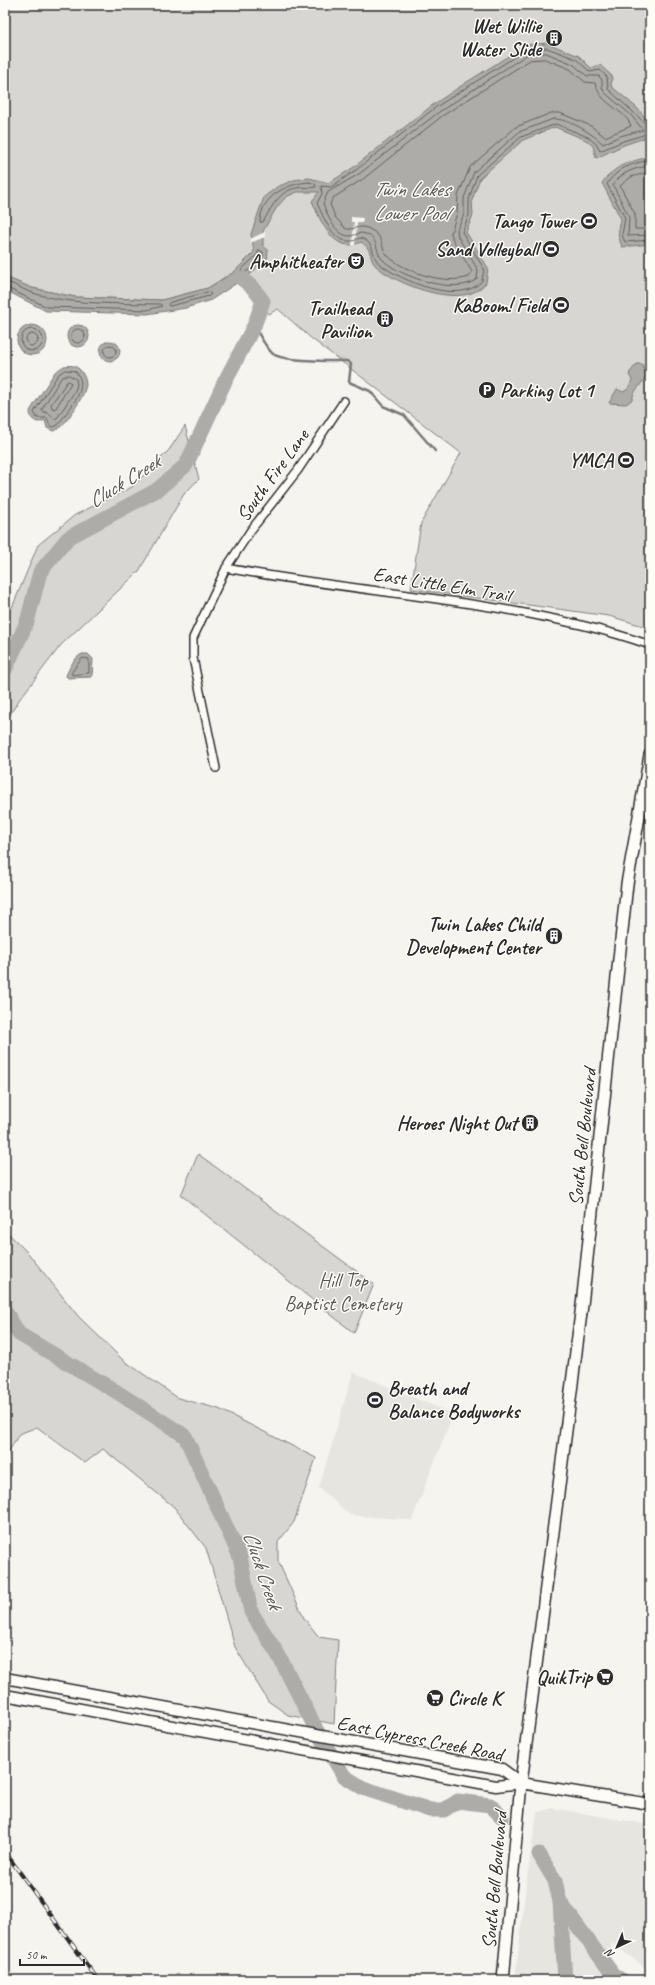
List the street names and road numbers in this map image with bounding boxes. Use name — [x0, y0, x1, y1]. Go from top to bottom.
street label: South Fire Lane — [231, 423, 315, 526]
street label: East Little Elm Trail — [371, 561, 516, 608]
street label: South Bell Boulevard — [563, 1064, 602, 1207]
street label: East Cypress Creek Road — [335, 1710, 508, 1767]
street label: South Bell Boulevard — [476, 1807, 513, 1950]

